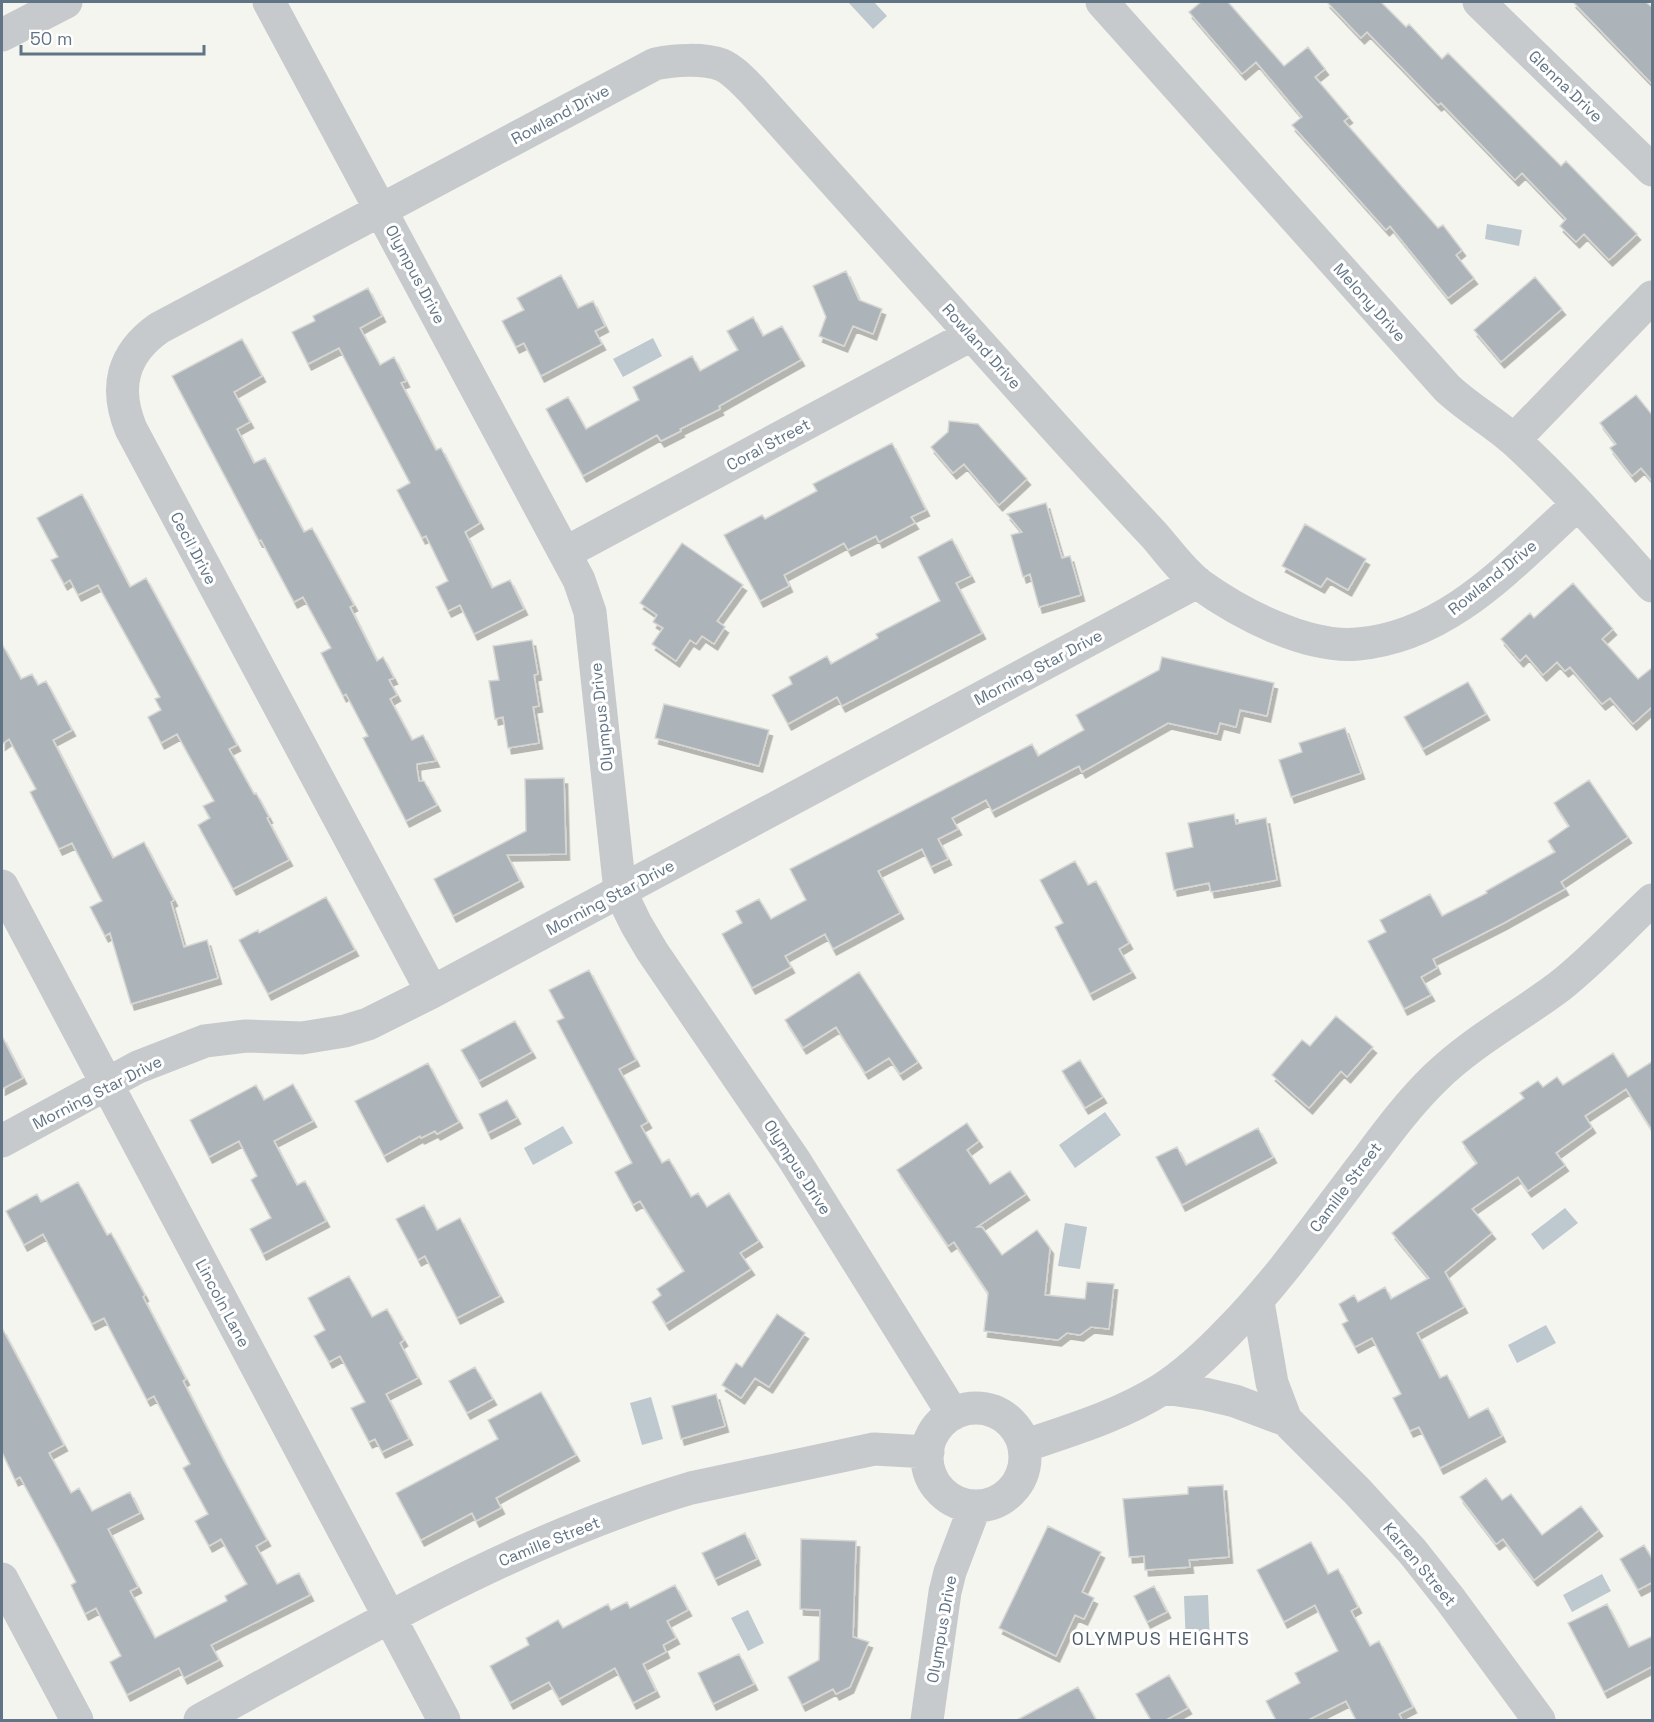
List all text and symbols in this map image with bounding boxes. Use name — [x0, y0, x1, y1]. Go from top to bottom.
scale bar — [21, 18, 204, 56]
text: 50 m — [30, 27, 72, 50]
street label: Glenna Drive — [1524, 46, 1607, 127]
street label: Rowland Drive — [507, 80, 613, 149]
street label: Olympus Drive — [381, 221, 450, 327]
street label: Melony Drive — [1329, 259, 1411, 346]
street label: Rowland Drive — [938, 299, 1026, 394]
street label: Coral Street — [723, 414, 814, 475]
street label: Cecil Drive — [166, 508, 222, 588]
street label: Rowland Drive — [1444, 535, 1541, 620]
street label: Morning Star Drive — [970, 625, 1106, 710]
street label: Olympus Drive — [585, 662, 618, 772]
street label: Morning Star Drive — [542, 855, 678, 940]
street label: Morning Star Drive — [29, 1051, 165, 1134]
street label: Olympus Drive — [759, 1116, 836, 1219]
street label: Camille Street — [1305, 1138, 1386, 1237]
street label: Lincoln Lane — [191, 1255, 255, 1351]
street label: Camille Street — [495, 1512, 603, 1571]
street label: Karren Street — [1378, 1518, 1461, 1611]
street label: Olympus Drive — [922, 1574, 961, 1685]
district label: OLYMPUS HEIGHTS — [1072, 1627, 1250, 1650]

